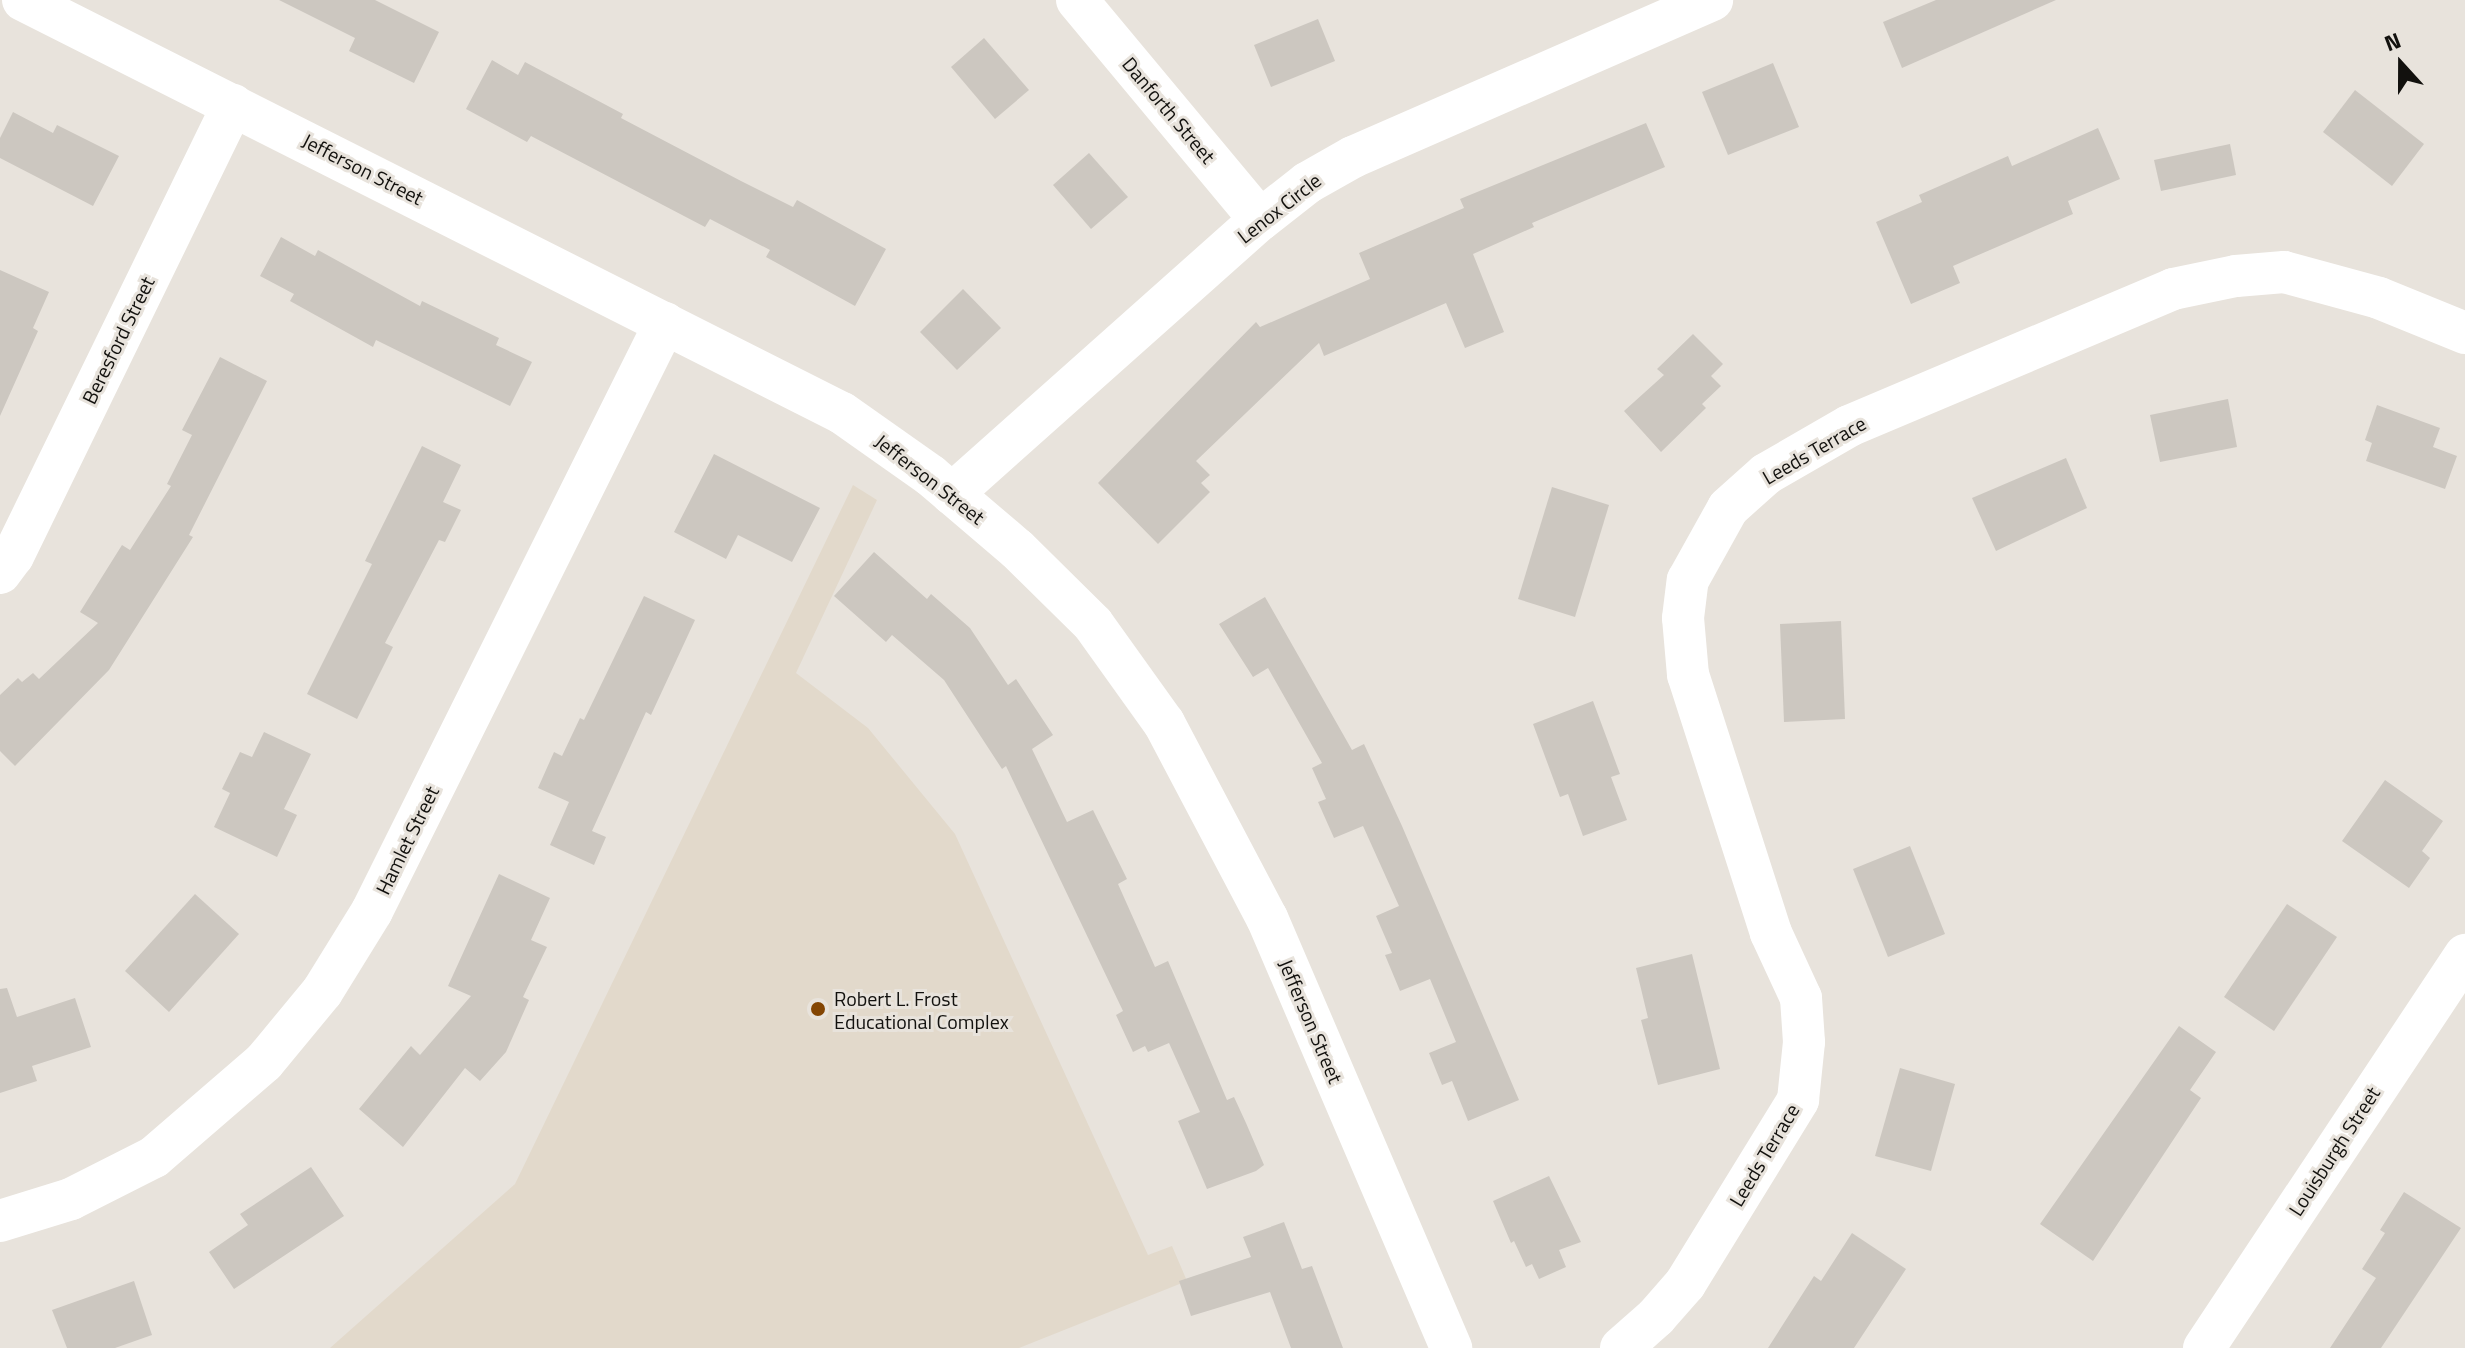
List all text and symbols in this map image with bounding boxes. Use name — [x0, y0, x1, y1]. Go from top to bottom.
text: N — [2379, 23, 2406, 60]
north arrow — [2361, 24, 2441, 104]
street label: Danforth Street — [1118, 52, 1220, 168]
street label: Jefferson Street — [299, 128, 427, 210]
street label: Lenox Circle — [1232, 168, 1326, 248]
street label: Beresford Street — [77, 272, 159, 408]
street label: Leeds Terrace — [1758, 411, 1870, 489]
street label: Jefferson Street — [870, 429, 990, 529]
street label: Hamlet Street — [370, 782, 444, 898]
street label: Jefferson Street — [1274, 955, 1348, 1087]
place label: Robert L. Frost Educational Complex — [834, 986, 1009, 1033]
marker: Robert L. Frost Educational Complex — [809, 1000, 827, 1018]
street label: Louisburgh Street — [2283, 1082, 2385, 1220]
street label: Leeds Terrace — [1724, 1099, 1804, 1211]

